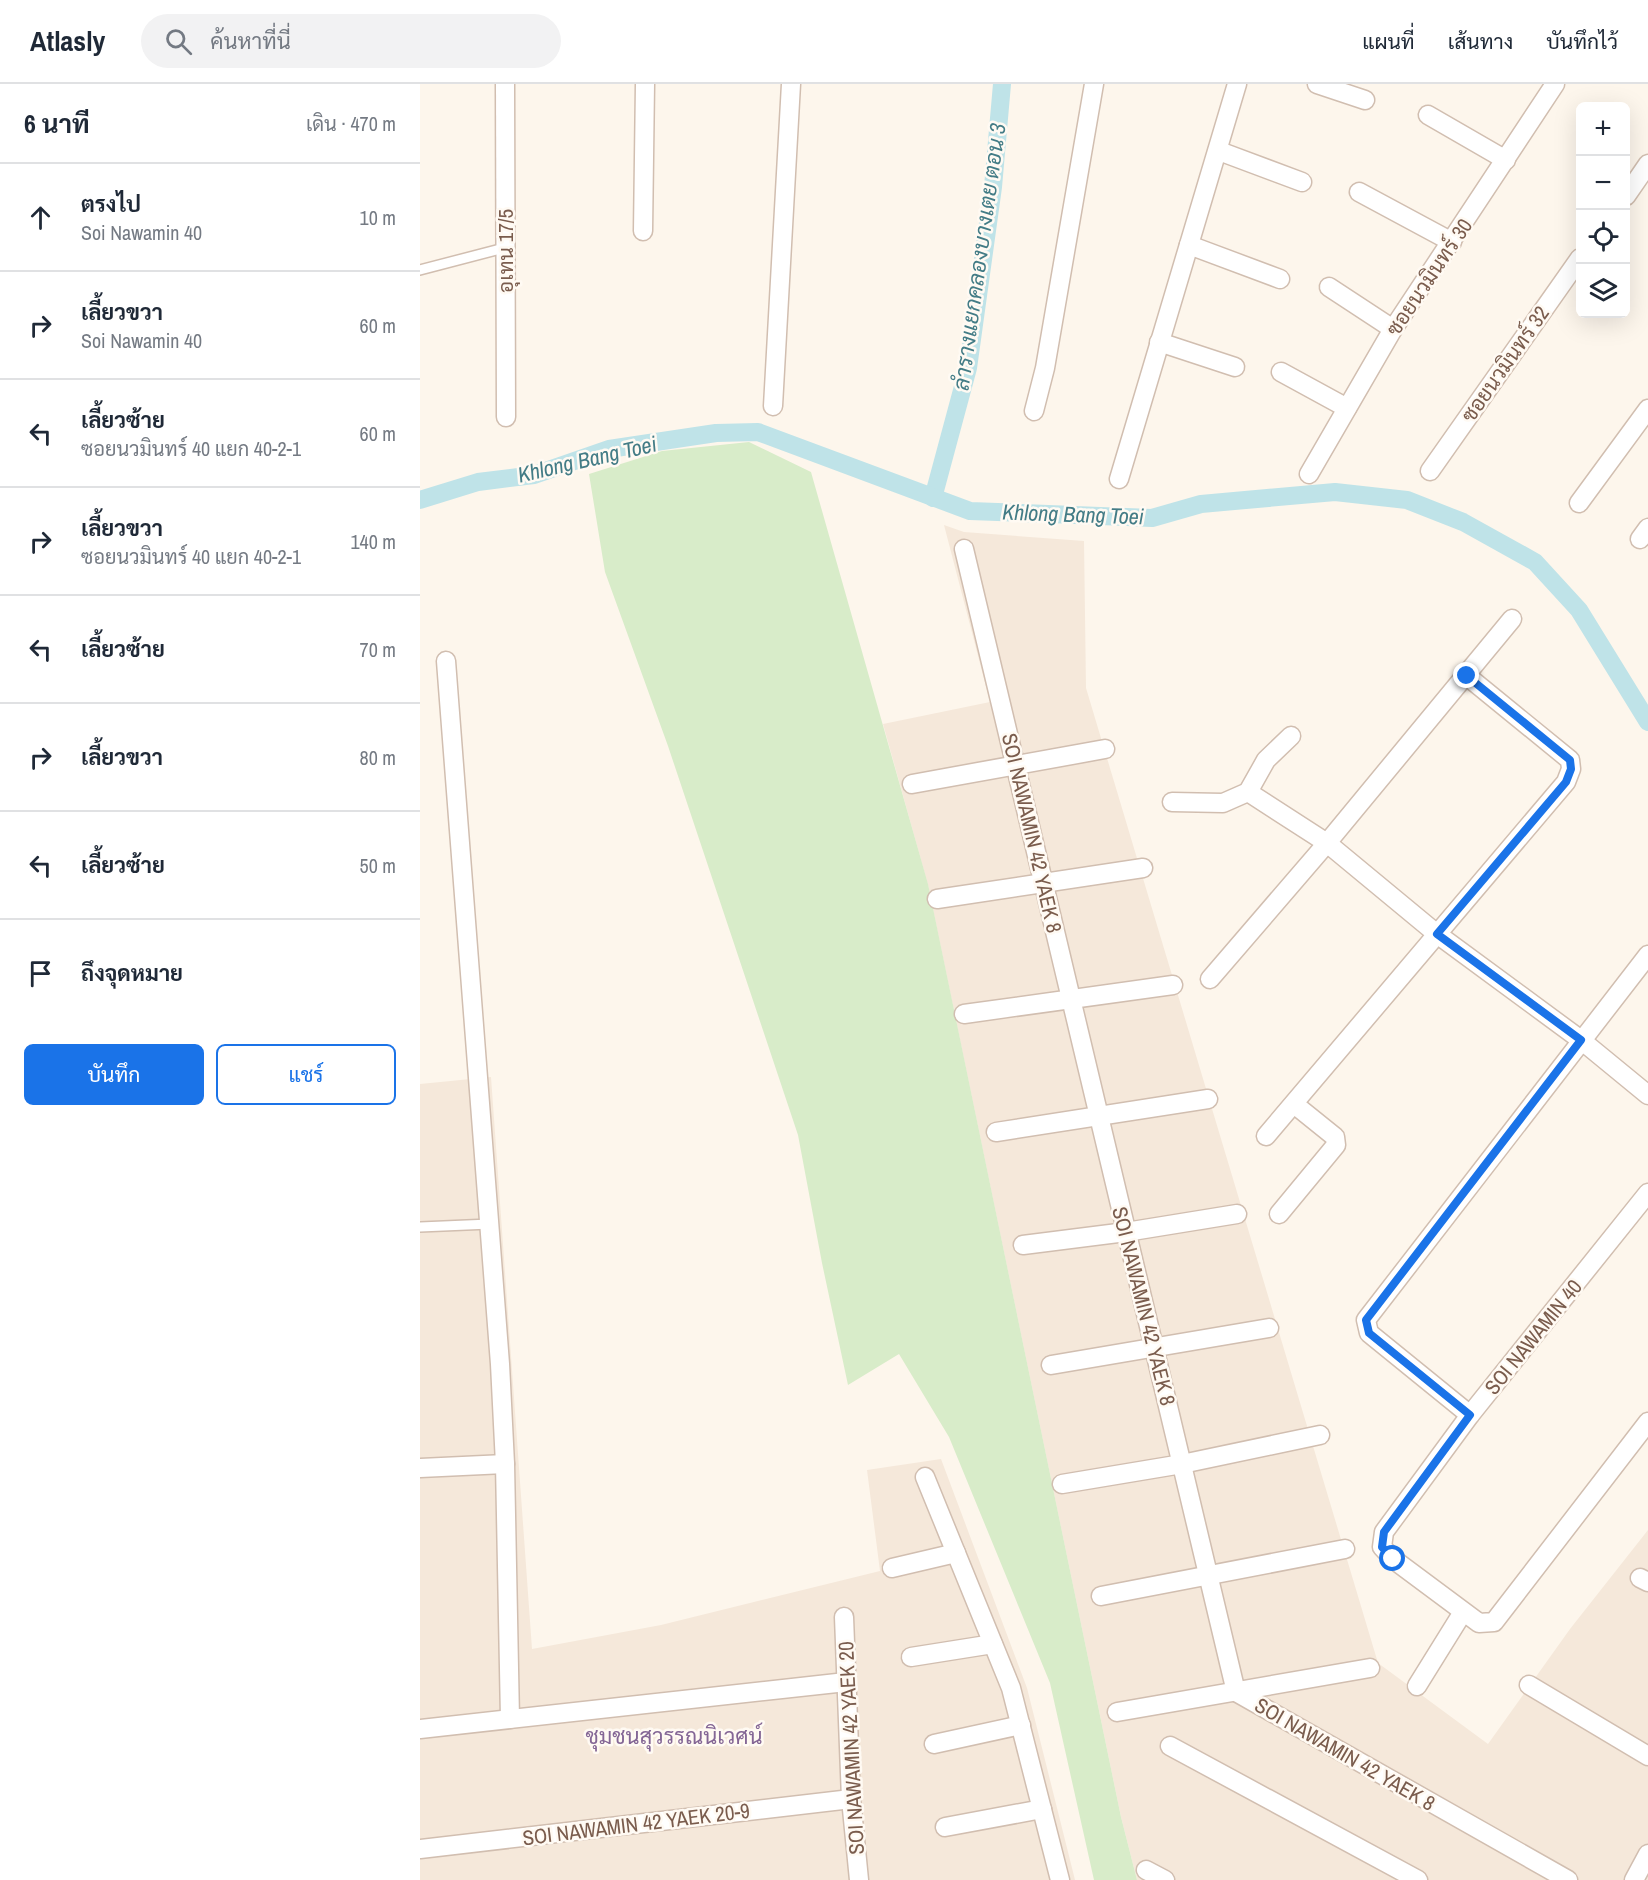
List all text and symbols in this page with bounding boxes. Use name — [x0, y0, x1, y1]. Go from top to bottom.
search box — [141, 14, 561, 68]
text: Atlasly — [30, 22, 105, 60]
icon: search — [162, 25, 195, 58]
text: ค้นหาที่นี่ — [210, 26, 291, 56]
text: แผนที่ — [1362, 27, 1415, 56]
text: เส้นทาง — [1448, 27, 1513, 56]
text: บันทึกไว้ — [1546, 27, 1618, 56]
map controls — [1576, 102, 1630, 318]
button: + — [1576, 102, 1630, 156]
text: 6 นาที — [24, 106, 90, 141]
text: เดิน · 470 m — [306, 110, 396, 137]
water label: ลำรางแยกคลองบางเตย ตอน 3 — [945, 121, 1013, 393]
button: − — [1576, 156, 1630, 210]
text: ตรงไป — [81, 189, 141, 219]
icon: ahead — [24, 201, 57, 234]
text: 10 m — [360, 204, 396, 231]
street label: อุเทน 17/5 — [491, 209, 520, 293]
button: locate — [1576, 210, 1630, 264]
street label: ซอยนวมินทร์ 30 — [1379, 213, 1479, 341]
text: Soi Nawamin 40 — [81, 219, 202, 246]
button: layers — [1576, 264, 1630, 318]
text: เลี้ยวขวา — [81, 297, 163, 327]
street label: ซอยนวมินทร์ 32 — [1454, 300, 1556, 428]
icon: right — [24, 309, 57, 342]
text: 60 m — [360, 312, 396, 339]
text: Soi Nawamin 40 — [81, 327, 202, 354]
text: เลี้ยวซ้าย — [81, 405, 165, 435]
icon: left — [24, 417, 57, 450]
text: 60 m — [360, 420, 396, 447]
water label: Khlong Bang Toei — [515, 428, 659, 490]
text: ซอยนวมินทร์ 40 แยก 40-2-1 — [81, 435, 301, 462]
water label: Khlong Bang Toei — [1002, 497, 1144, 531]
text: เลี้ยวขวา — [81, 513, 163, 543]
icon: right — [24, 525, 57, 558]
text: 140 m — [350, 528, 396, 555]
text: ซอยนวมินทร์ 40 แยก 40-2-1 — [81, 543, 301, 570]
icon: left — [24, 633, 57, 666]
text: เลี้ยวซ้าย — [81, 634, 165, 664]
text: 70 m — [360, 636, 396, 663]
route end — [1453, 662, 1479, 688]
street label: SOI NAWAMIN 42 YAEK 8 — [995, 730, 1069, 936]
icon: right — [24, 741, 57, 774]
text: เลี้ยวขวา — [81, 742, 163, 772]
text: 80 m — [360, 744, 396, 771]
icon: left — [24, 849, 57, 882]
text: เลี้ยวซ้าย — [81, 850, 165, 880]
text: 50 m — [360, 852, 396, 879]
icon: arrive — [24, 957, 57, 990]
text: ถึงจุดหมาย — [81, 958, 183, 988]
button: บันทึก — [24, 1044, 204, 1105]
button: แชร์ — [216, 1044, 396, 1105]
street label: SOI NAWAMIN 42 YAEK 8 — [1105, 1204, 1183, 1408]
street label: SOI NAWAMIN 40 — [1478, 1273, 1588, 1401]
route start — [1379, 1545, 1405, 1571]
street label: SOI NAWAMIN 42 YAEK 20 — [831, 1641, 871, 1855]
street label: SOI NAWAMIN 42 YAEK 8 — [1249, 1690, 1441, 1818]
district label: ชุมชนสุวรรณนิเวศน์ — [585, 1721, 763, 1752]
street label: SOI NAWAMIN 42 YAEK 20-9 — [521, 1796, 751, 1852]

